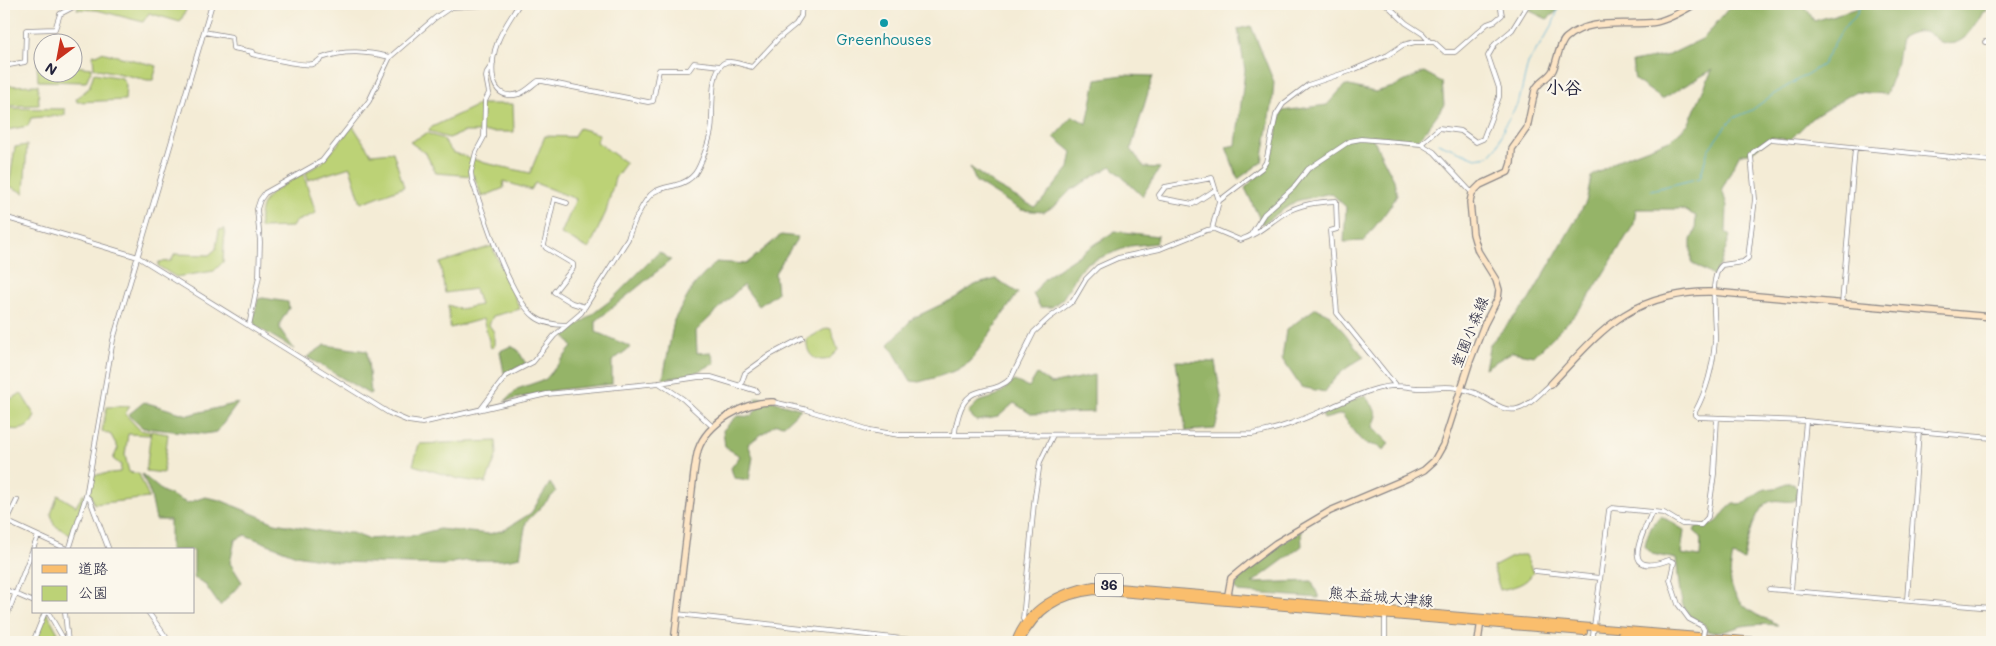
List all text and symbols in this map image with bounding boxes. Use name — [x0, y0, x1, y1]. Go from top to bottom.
marker: Greenhouses — [878, 17, 890, 29]
place label: Greenhouses — [837, 29, 931, 49]
north arrow — [32, 32, 82, 82]
text: N — [41, 59, 60, 80]
district label: 小谷 — [1546, 75, 1582, 99]
street label: 堂園小森線 — [1446, 293, 1492, 370]
legend — [32, 548, 195, 614]
text: 道路 — [78, 558, 108, 578]
road number: 36 — [1095, 574, 1123, 596]
street label: 熊本益城大津線 — [1328, 581, 1434, 611]
text: 公園 — [78, 582, 108, 602]

